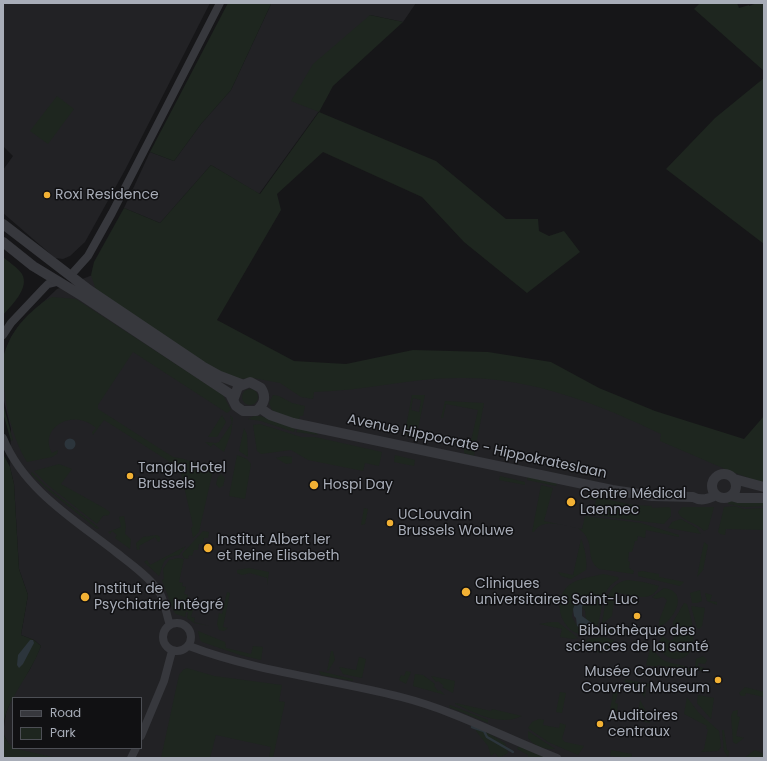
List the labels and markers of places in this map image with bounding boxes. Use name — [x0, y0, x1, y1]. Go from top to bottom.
place label: Roxi Residence — [55, 187, 159, 203]
marker: Roxi Residence — [42, 190, 52, 200]
place label: Tangla Hotel Brussels — [138, 460, 226, 492]
marker: Tangla Hotel Brussels — [125, 471, 135, 481]
place label: Hospi Day — [323, 477, 393, 493]
marker: Hospi Day — [308, 479, 320, 491]
place label: Centre Médical Laennec — [580, 486, 686, 518]
marker: Centre Médical Laennec — [565, 496, 577, 508]
place label: UCLouvain Brussels Woluwe — [398, 507, 514, 540]
marker: UCLouvain Brussels Woluwe — [385, 518, 395, 528]
place label: Institut Albert Ier et Reine Elisabeth — [217, 532, 340, 564]
marker: Institut Albert Ier et Reine Elisabeth — [202, 542, 214, 554]
place label: Cliniques universitaires Saint-Luc — [475, 576, 638, 608]
place label: Institut de Psychiatrie Intégré — [94, 581, 223, 614]
marker: Cliniques universitaires Saint-Luc — [460, 586, 472, 598]
marker: Institut de Psychiatrie Intégré — [79, 591, 91, 603]
marker: Bibliothèque des sciences de la santé — [632, 611, 642, 621]
place label: Bibliothèque des sciences de la santé — [565, 623, 709, 656]
place label: Musée Couvreur - Couvreur Museum — [581, 664, 710, 696]
marker: Musée Couvreur - Couvreur Museum — [713, 675, 723, 685]
place label: Auditoires centraux — [608, 708, 678, 740]
marker: Auditoires centraux — [595, 719, 605, 729]

